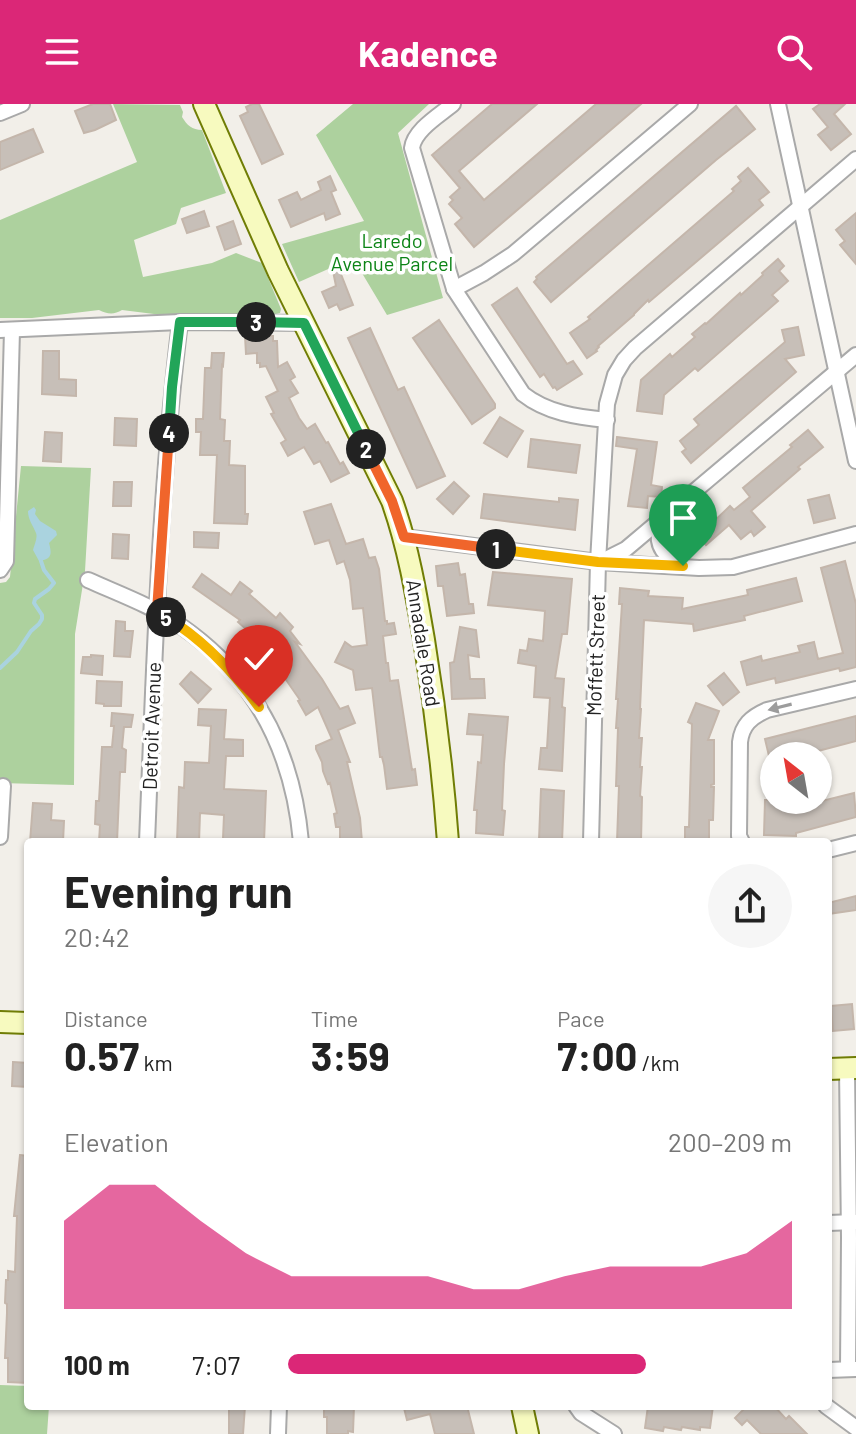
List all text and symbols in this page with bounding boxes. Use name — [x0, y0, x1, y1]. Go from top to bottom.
icon: menu — [40, 30, 84, 74]
icon: search — [772, 30, 816, 74]
text: Kadence — [358, 31, 498, 74]
park label: Laredo Avenue Parcel — [331, 228, 453, 275]
pin: 3 — [236, 302, 276, 342]
text: 3 — [250, 309, 262, 335]
pin: 4 — [149, 413, 189, 453]
text: 4 — [162, 420, 176, 446]
pin: 2 — [346, 429, 386, 469]
text: 2 — [360, 436, 372, 462]
pin — [649, 484, 717, 566]
icon: arrive — [661, 496, 705, 540]
pin: 1 — [476, 529, 516, 569]
text: 1 — [492, 536, 500, 562]
street label: Annadale Road — [402, 577, 446, 708]
street label: Moffett Street — [581, 594, 609, 716]
pin: 5 — [146, 597, 186, 637]
text: 5 — [160, 604, 172, 630]
pin — [225, 625, 293, 707]
icon: check — [237, 637, 281, 681]
street label: Detroit Avenue — [137, 661, 165, 790]
one-way arrow — [768, 701, 793, 714]
north arrow — [760, 742, 832, 814]
map controls — [760, 742, 832, 814]
text: Evening run — [64, 864, 293, 917]
button: share — [708, 864, 792, 948]
text: 20:42 — [64, 921, 130, 952]
text: Distance — [64, 1005, 148, 1031]
text: Time — [311, 1005, 358, 1031]
text: Pace — [557, 1005, 605, 1031]
text: 0.57 — [64, 1031, 139, 1079]
text: 3:59 — [311, 1031, 390, 1079]
text: 7:00 — [557, 1031, 637, 1079]
text: km — [139, 1049, 173, 1075]
text: /km — [637, 1049, 680, 1075]
text: Elevation — [64, 1126, 169, 1157]
text: 200–209 m — [668, 1126, 792, 1157]
text: 100 m — [64, 1349, 130, 1380]
text: 7:07 — [192, 1349, 240, 1380]

